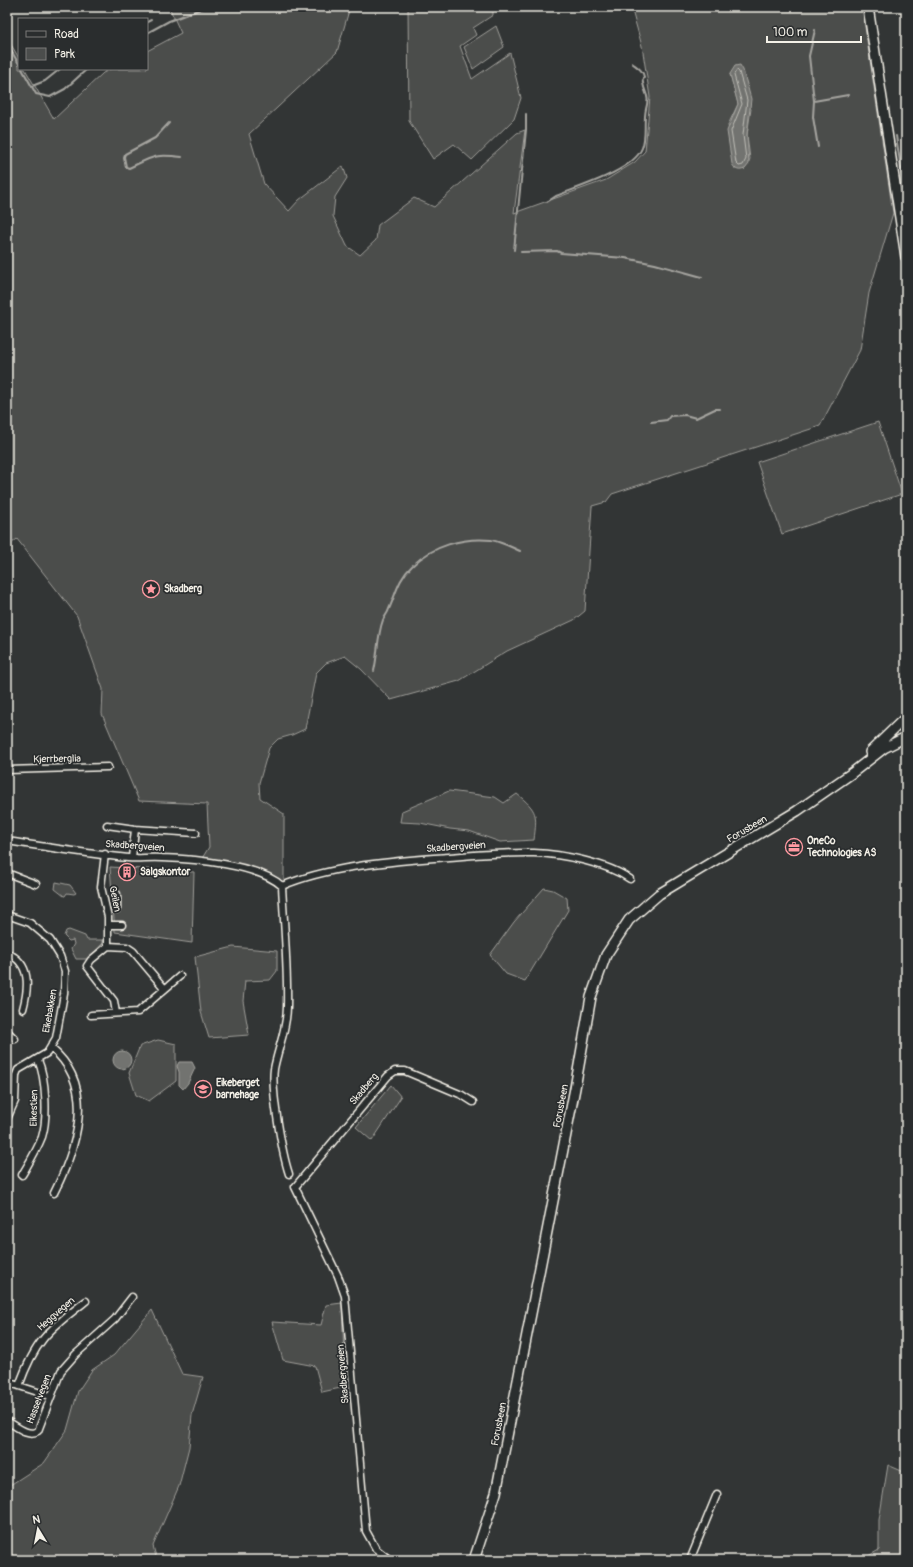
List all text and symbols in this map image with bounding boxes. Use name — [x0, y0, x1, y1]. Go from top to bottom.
legend — [18, 18, 148, 70]
scale bar — [767, 18, 861, 44]
text: 100 m — [773, 25, 808, 40]
text: Road — [54, 27, 79, 42]
text: Park — [54, 47, 75, 62]
place icon: Skadberg — [141, 579, 161, 599]
place label: Skadberg — [164, 583, 202, 595]
street label: Kjerrberglia — [33, 753, 81, 765]
street label: Forusbeen — [725, 813, 769, 845]
place label: OneCo Technologies AS — [806, 835, 876, 859]
office icon: OneCo Technologies AS — [784, 837, 804, 857]
street label: Skadbergveien — [105, 838, 165, 854]
street label: Skadbergveien — [426, 839, 486, 855]
building icon: Salgskontor — [117, 862, 137, 882]
place label: Salgskontor — [140, 866, 191, 878]
street label: Geilen — [106, 885, 124, 913]
street label: Eikebakken — [40, 988, 60, 1034]
street label: Skadberg — [347, 1071, 381, 1107]
place label: Eikeberget barnehage — [216, 1077, 260, 1101]
school or university icon: Eikeberget barnehage — [193, 1079, 213, 1099]
street label: Forusbeen — [551, 1083, 571, 1129]
street label: Eikestien — [28, 1089, 40, 1126]
street label: Heggvegen — [35, 1294, 77, 1334]
street label: Skadbergveien — [334, 1343, 352, 1404]
street label: Hasselvegen — [24, 1372, 54, 1425]
street label: Forusbeen — [489, 1401, 509, 1447]
north arrow — [18, 1509, 58, 1549]
text: N — [32, 1512, 42, 1527]

